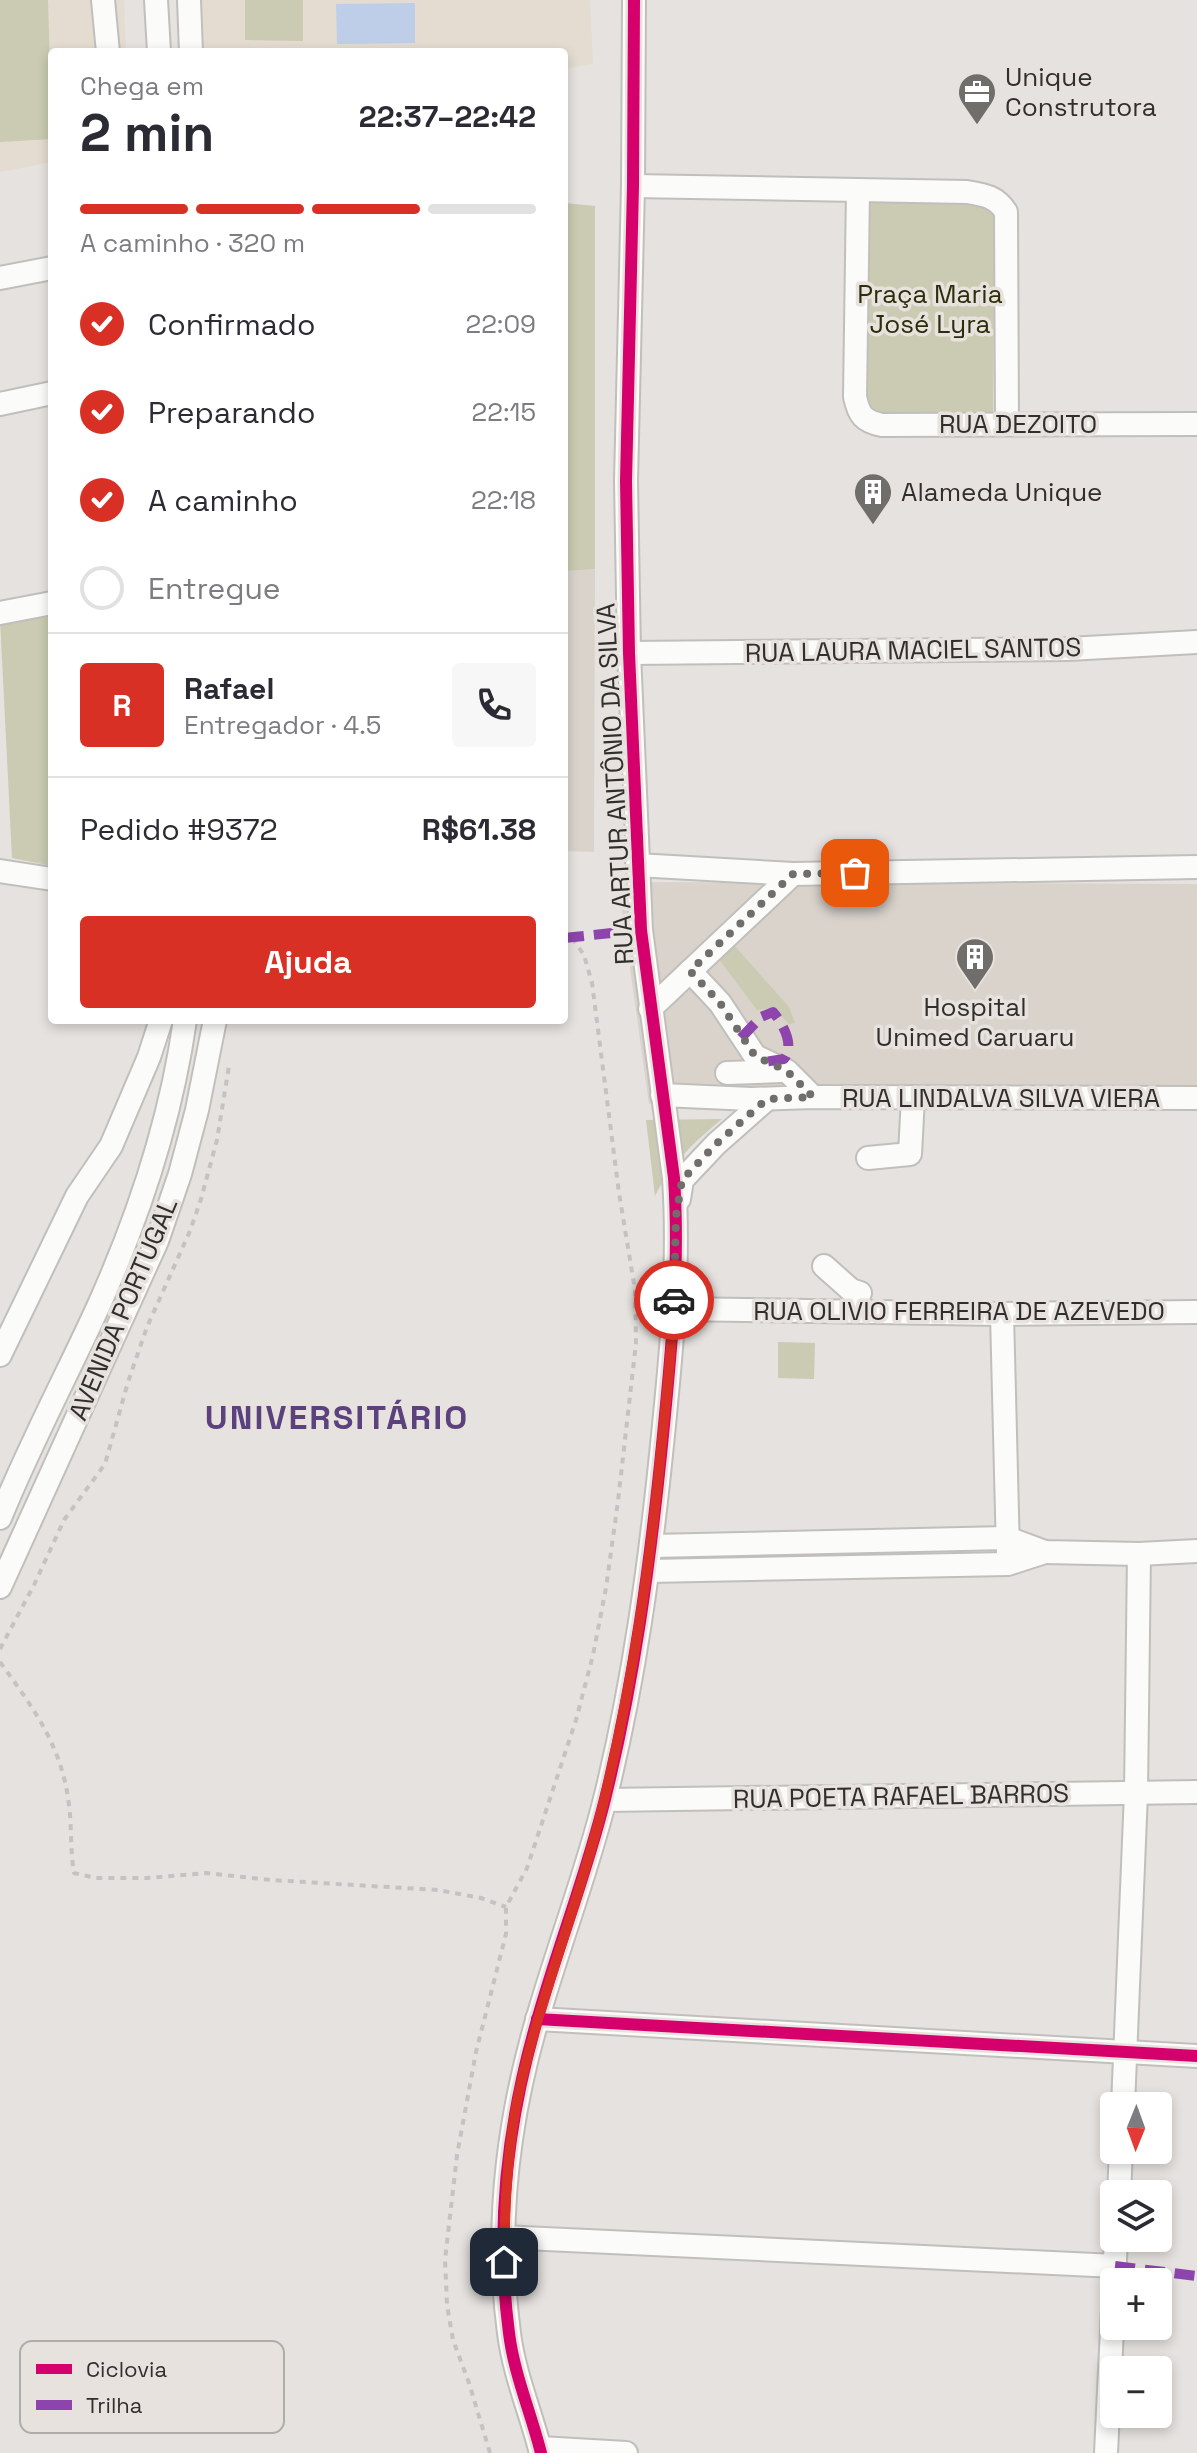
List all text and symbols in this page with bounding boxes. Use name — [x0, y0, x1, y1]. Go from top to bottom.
place label: Unique Construtora — [1005, 60, 1157, 124]
text: Chega em — [80, 69, 204, 103]
office icon: Unique Construtora — [956, 71, 998, 126]
text: 22:37–22:42 — [359, 97, 536, 136]
text: 2 min — [80, 100, 214, 166]
text: A caminho · 320 m — [80, 226, 305, 260]
park label: Praça Maria José Lyra — [857, 277, 1003, 341]
icon: check — [80, 302, 124, 346]
text: Confirmado — [148, 305, 315, 344]
text: 22:09 — [465, 307, 536, 341]
icon: check — [80, 390, 124, 434]
text: Preparando — [148, 393, 315, 432]
text: 22:15 — [472, 395, 536, 429]
street label: RUA DEZOITO — [939, 407, 1097, 441]
building icon: Alameda Unique — [852, 471, 894, 526]
place label: Alameda Unique — [901, 475, 1103, 509]
icon: check — [80, 478, 124, 522]
text: A caminho — [148, 481, 298, 520]
text: 22:18 — [471, 483, 536, 517]
text: Entregue — [148, 569, 281, 608]
street label: RUA ARTUR ANTÔNIO DA SILVA — [589, 602, 641, 966]
street label: RUA LAURA MACIEL SANTOS — [744, 630, 1082, 670]
button: phone — [452, 663, 536, 747]
text: Rafael — [184, 669, 274, 708]
text: R — [113, 686, 131, 725]
text: Entregador · 4.5 — [184, 708, 381, 742]
text: Pedido #9372 — [80, 810, 278, 849]
text: R$61.38 — [422, 810, 536, 849]
pin — [821, 839, 889, 907]
icon: bag — [833, 851, 877, 895]
button: Ajuda — [80, 916, 536, 1008]
building icon: Hospital Unimed Caruaru — [954, 936, 996, 991]
place label: Hospital Unimed Caruaru — [876, 990, 1074, 1054]
street label: RUA LINDALVA SILVA VIERA — [842, 1081, 1160, 1115]
street label: AVENIDA PORTUGAL — [61, 1193, 185, 1425]
courier — [634, 1260, 714, 1340]
icon: car — [652, 1278, 696, 1322]
street label: RUA OLIVIO FERREIRA DE AZEVEDO — [753, 1294, 1165, 1328]
district label: UNIVERSITÁRIO — [205, 1396, 469, 1439]
street label: RUA POETA RAFAEL BARROS — [733, 1776, 1069, 1816]
north arrow — [1100, 2092, 1172, 2164]
map controls — [1100, 2092, 1172, 2428]
button: layers — [1100, 2180, 1172, 2252]
pin — [470, 2228, 538, 2296]
icon: home — [482, 2240, 526, 2284]
button: + — [1100, 2268, 1172, 2340]
legend — [20, 2341, 284, 2433]
text: Ciclovia — [86, 2355, 167, 2383]
button: − — [1100, 2356, 1172, 2428]
text: Trilha — [86, 2391, 143, 2419]

